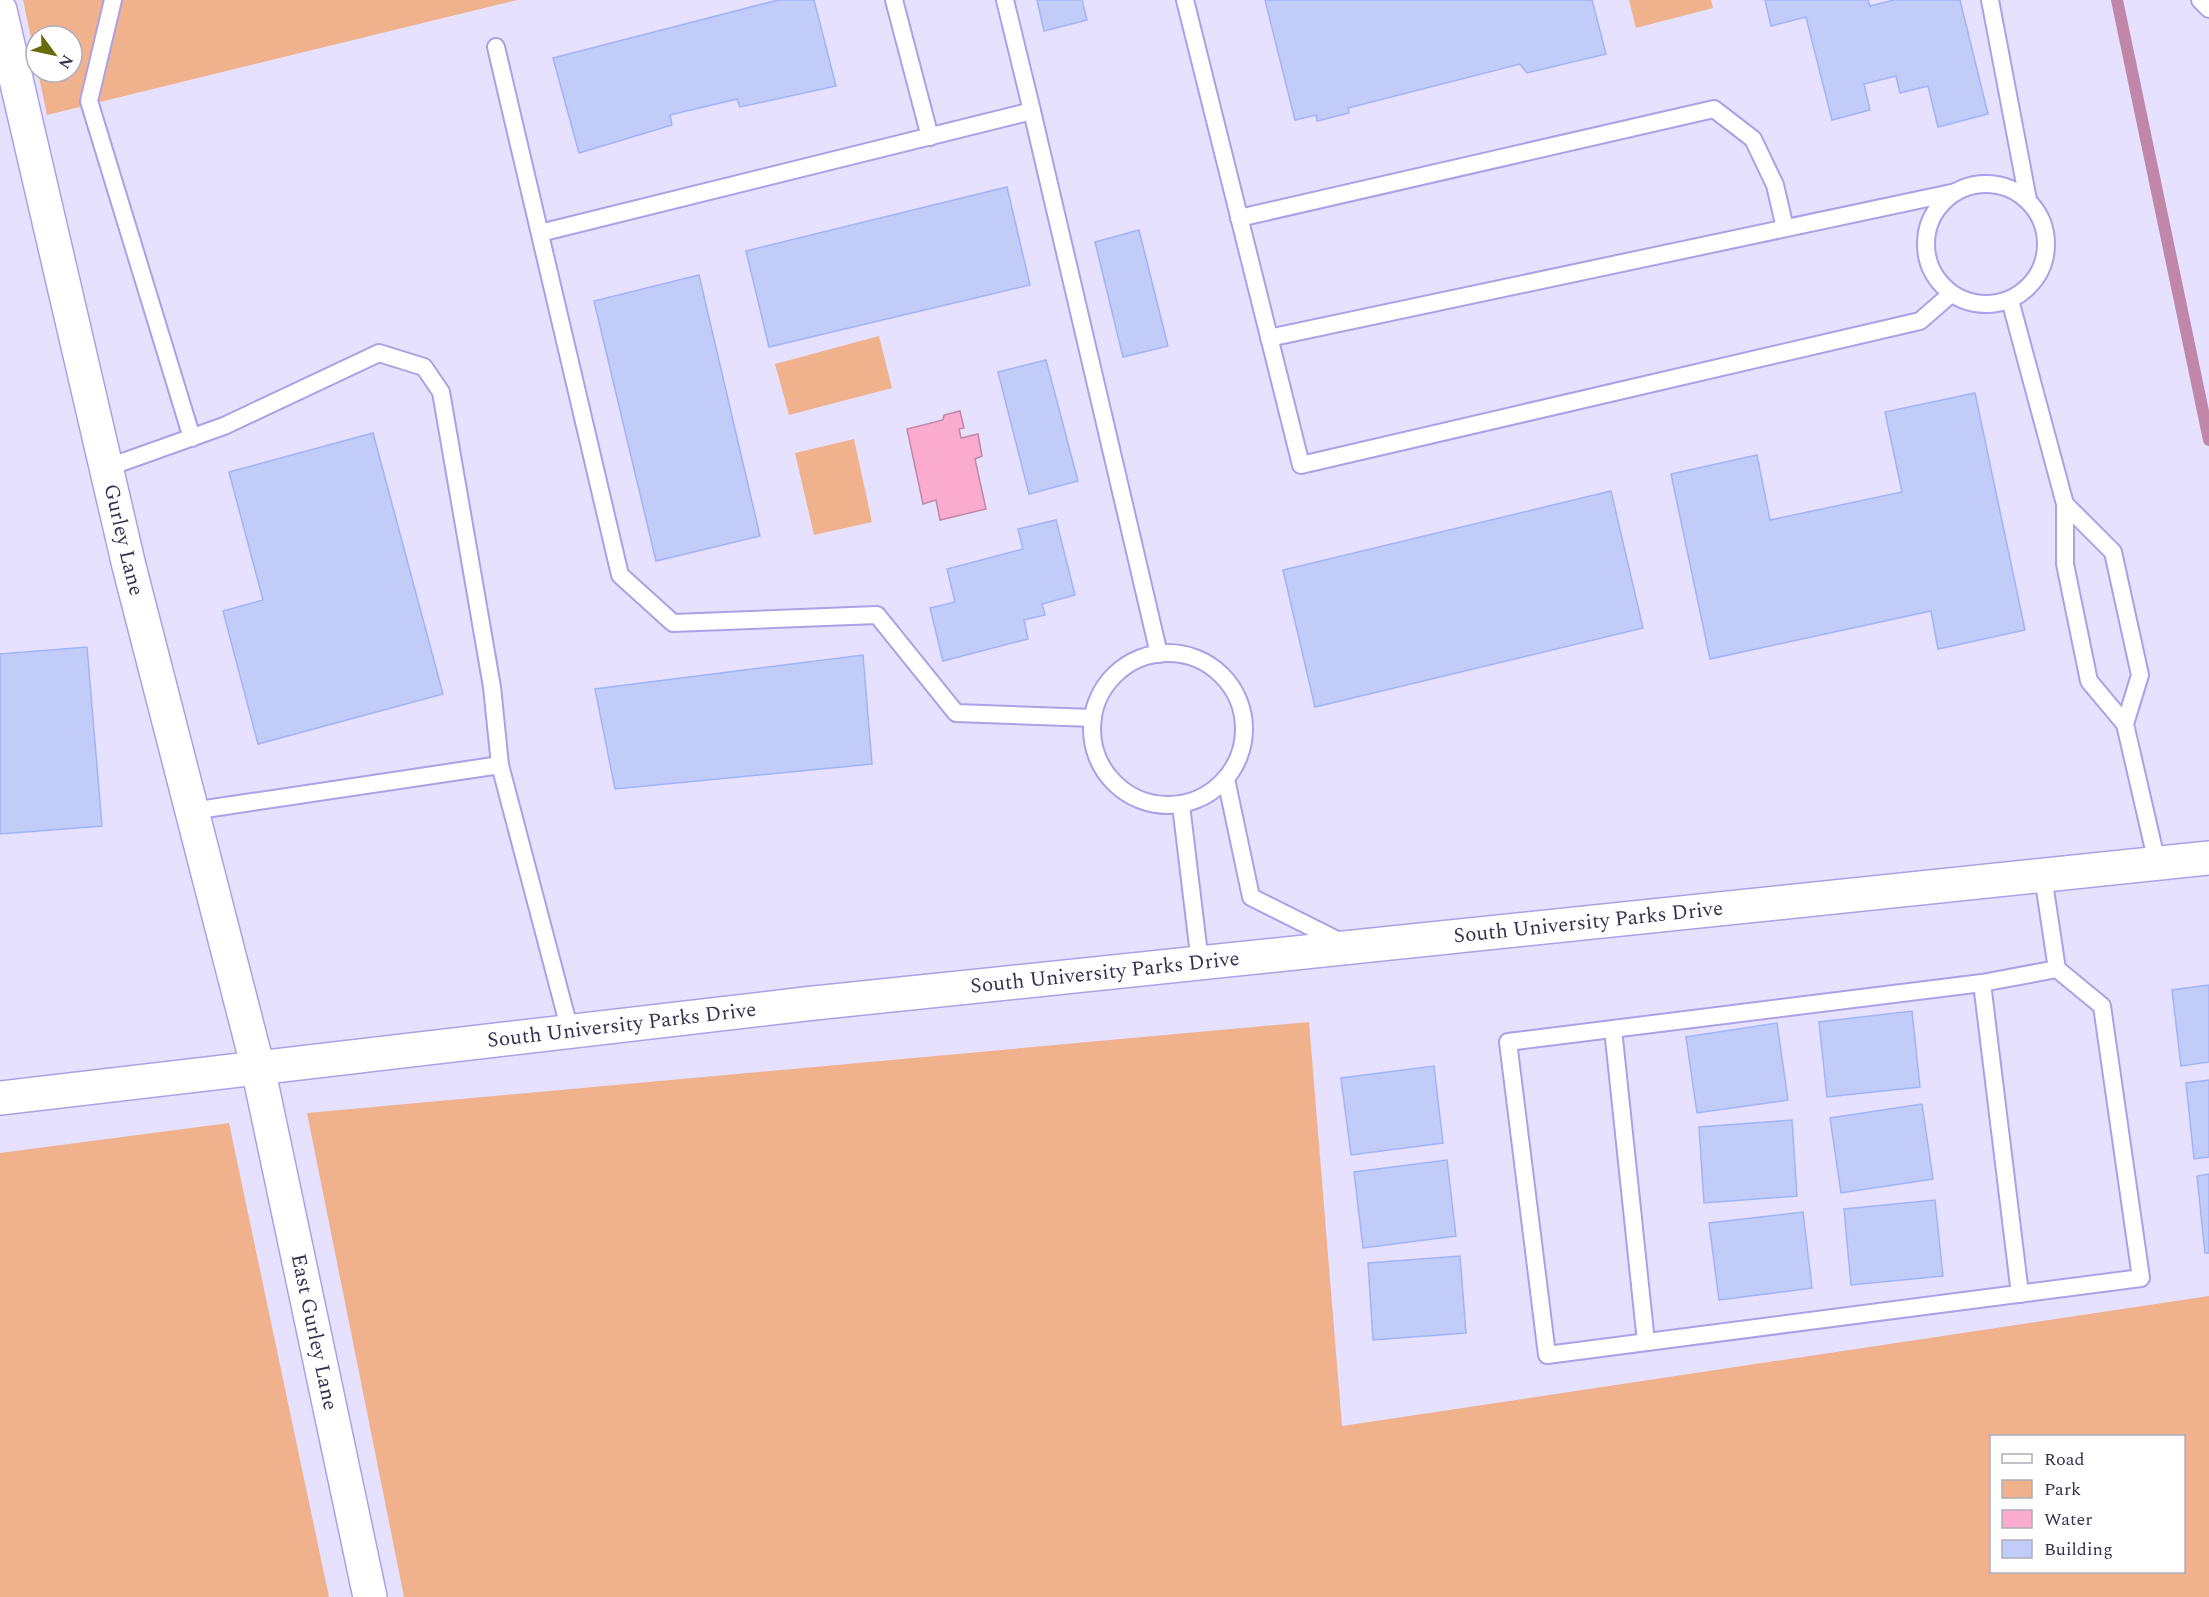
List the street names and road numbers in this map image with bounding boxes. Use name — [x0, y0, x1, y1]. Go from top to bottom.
street label: Gurley Lane — [94, 481, 152, 599]
street label: South University Parks Drive — [1452, 893, 1725, 952]
street label: South University Parks Drive — [969, 943, 1241, 1003]
street label: South University Parks Drive — [485, 994, 758, 1057]
street label: East Gurley Lane — [282, 1251, 346, 1413]

